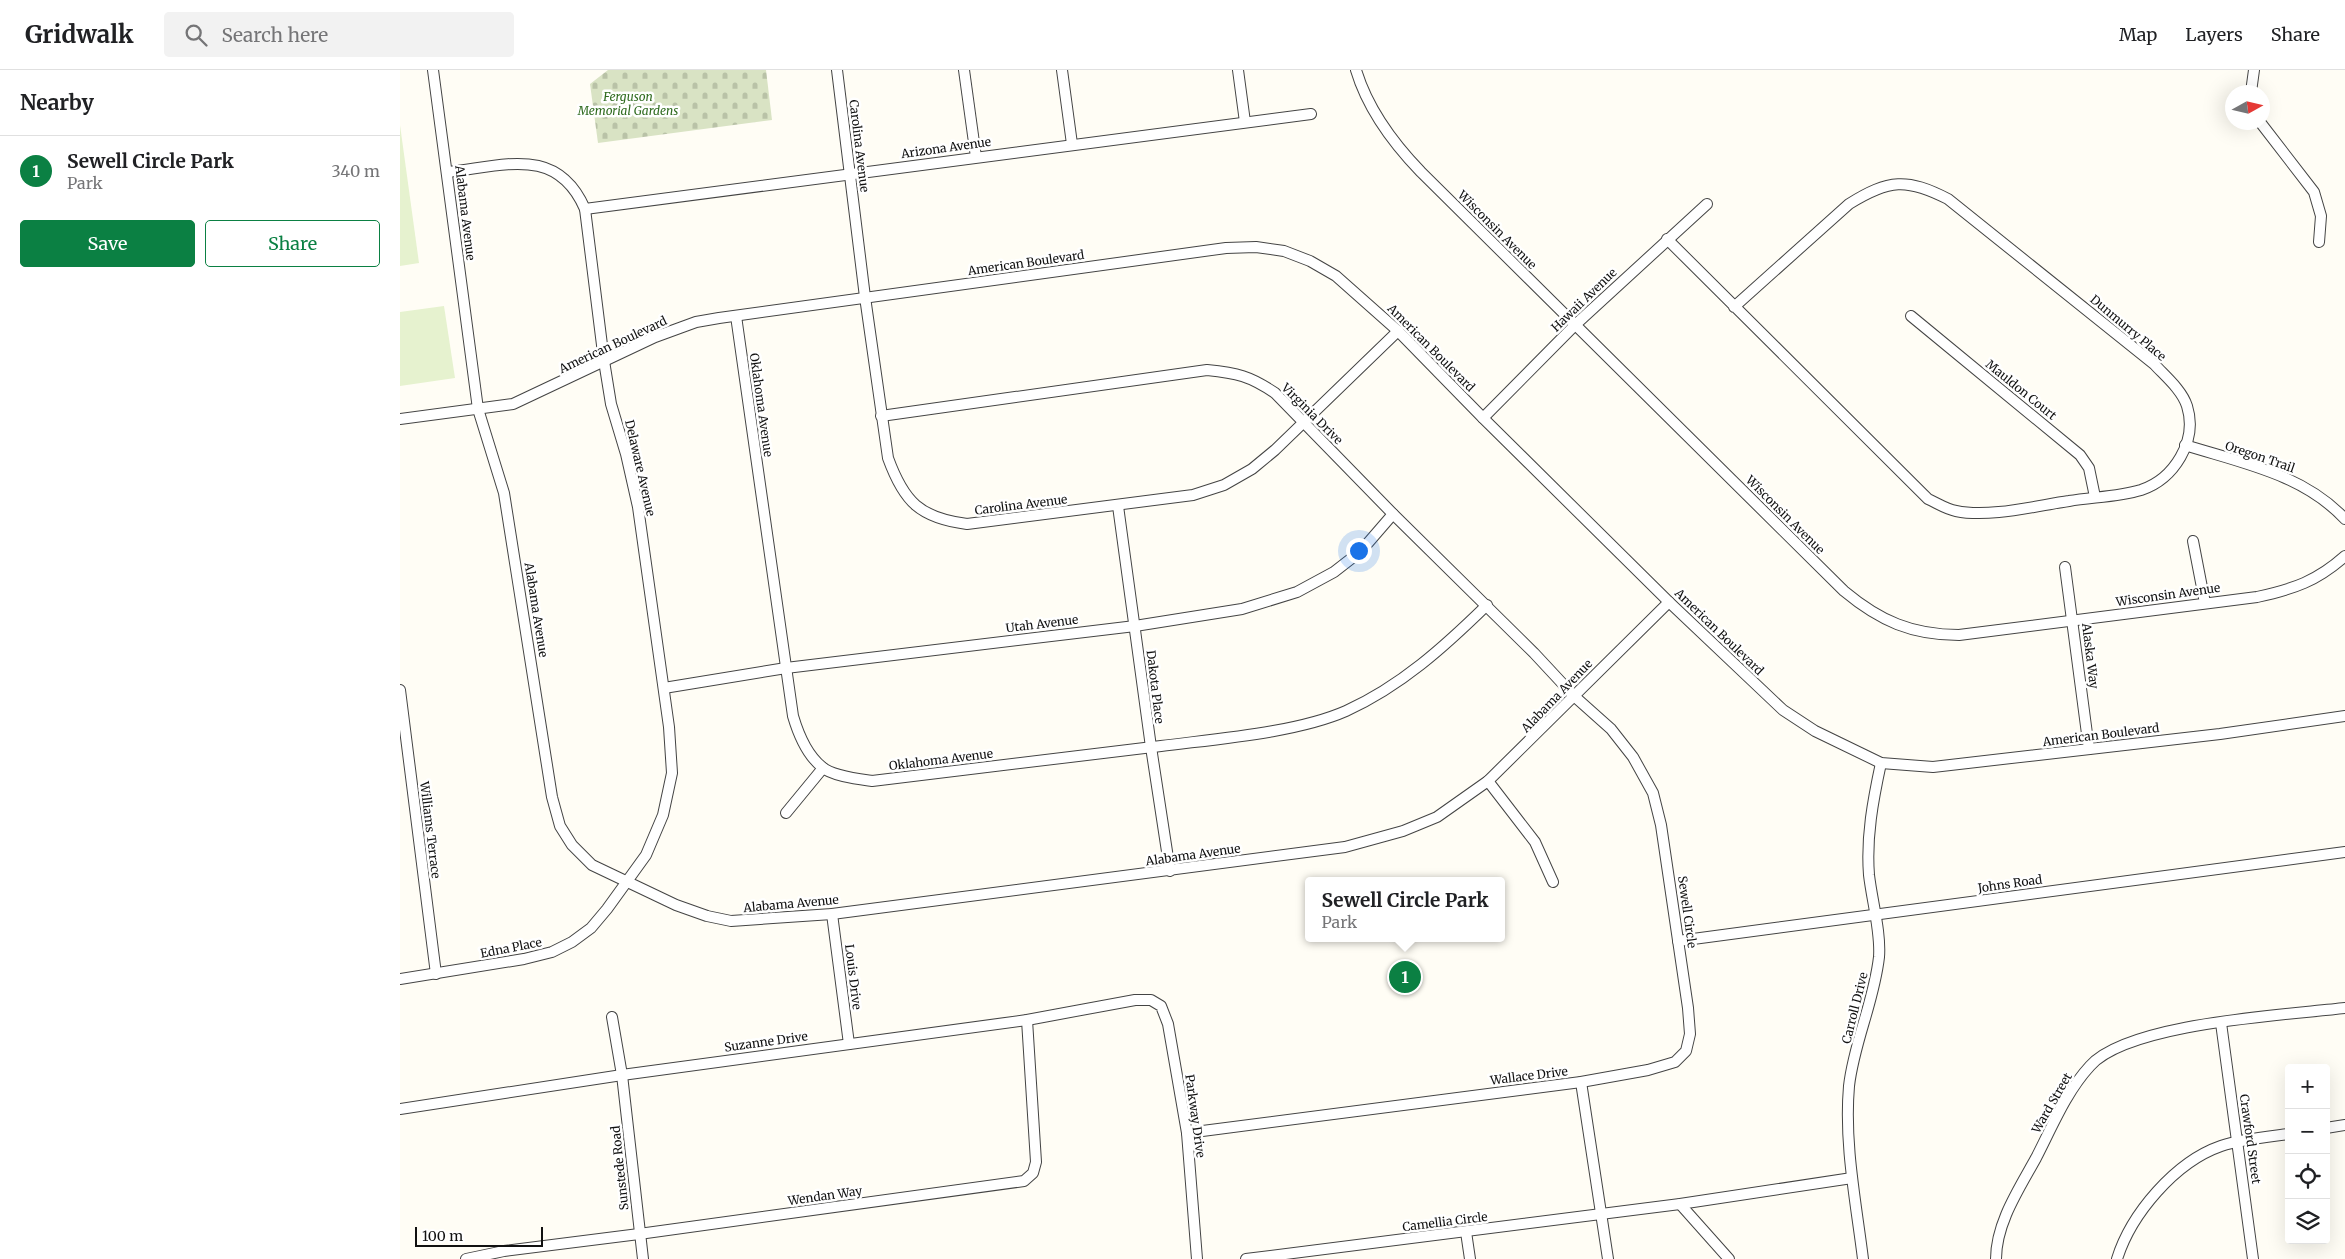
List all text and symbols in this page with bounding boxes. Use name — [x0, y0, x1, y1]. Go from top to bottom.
search box — [164, 12, 514, 57]
text: Gridwalk — [25, 19, 134, 50]
icon: search — [182, 21, 210, 49]
text: Search here — [222, 23, 328, 47]
text: Map — [2119, 23, 2157, 46]
text: Layers — [2185, 23, 2243, 46]
text: Share — [2271, 23, 2320, 46]
north arrow — [2225, 85, 2270, 130]
text: Nearby — [20, 89, 94, 116]
park label: Ferguson Memorial Gardens — [577, 89, 678, 118]
street label: Carolina Avenue — [846, 99, 873, 193]
street label: Arizona Avenue — [899, 134, 992, 161]
text: Sewell Circle Park — [67, 149, 234, 173]
text: 1 — [32, 161, 40, 181]
text: 340 m — [331, 161, 380, 181]
street label: Alabama Avenue — [452, 164, 479, 261]
text: Park — [67, 173, 103, 193]
street label: Wisconsin Avenue — [1454, 186, 1540, 272]
button: Save — [20, 220, 195, 267]
button: Share — [205, 220, 380, 267]
street label: American Boulevard — [966, 247, 1085, 278]
street label: Hawaii Avenue — [1548, 265, 1620, 335]
street label: Dunmurry Place — [2087, 291, 2169, 364]
street label: American Boulevard — [1384, 300, 1478, 394]
street label: American Boulevard — [555, 313, 669, 377]
street label: Oklahoma Avenue — [747, 352, 776, 458]
street label: Mauldon Court — [1983, 357, 2060, 423]
street label: Virginia Drive — [1278, 379, 1346, 447]
street label: Delaware Avenue — [622, 418, 659, 518]
street label: Oregon Trail — [2223, 438, 2297, 476]
street label: Wisconsin Avenue — [1742, 471, 1828, 557]
street label: Carolina Avenue — [974, 491, 1068, 518]
your location — [1346, 538, 1372, 564]
street label: Alabama Avenue — [521, 560, 551, 658]
street label: Wisconsin Avenue — [2114, 580, 2221, 609]
street label: American Boulevard — [1671, 585, 1767, 678]
street label: Utah Avenue — [1005, 612, 1079, 635]
street label: Alaska Way — [2079, 621, 2102, 690]
street label: Dakota Place — [1144, 649, 1167, 724]
street label: Alabama Avenue — [1517, 656, 1595, 736]
street label: American Boulevard — [2041, 720, 2160, 749]
street label: Oklahoma Avenue — [888, 746, 994, 773]
street label: Williams Terrace — [417, 779, 444, 879]
street label: Alabama Avenue — [1143, 840, 1241, 869]
street label: Johns Road — [1976, 872, 2043, 896]
street label: Sewell Circle — [1675, 875, 1700, 949]
popup — [1305, 877, 1505, 942]
text: Sewell Circle Park — [1322, 888, 1488, 912]
street label: Alabama Avenue — [742, 892, 839, 915]
text: Park — [1322, 912, 1357, 932]
street label: Edna Place — [479, 934, 543, 961]
street label: Louis Drive — [842, 943, 865, 1011]
pin: 1 — [1389, 958, 1421, 996]
street label: Carroll Drive — [1838, 971, 1871, 1045]
street label: Suzanne Drive — [723, 1028, 809, 1055]
street label: Wallace Drive — [1488, 1063, 1569, 1088]
map controls — [2285, 1064, 2330, 1244]
button: + — [2285, 1064, 2330, 1109]
street label: Ward Street — [2028, 1070, 2075, 1137]
street label: Parkway Drive — [1182, 1073, 1209, 1159]
street label: Crawford Street — [2237, 1093, 2264, 1185]
button: − — [2285, 1109, 2330, 1154]
street label: Sunstede Road — [608, 1125, 631, 1211]
button: locate — [2285, 1154, 2330, 1199]
street label: Wendan Way — [786, 1183, 863, 1208]
button: layers — [2285, 1199, 2330, 1244]
street label: Camellia Circle — [1402, 1209, 1488, 1234]
scale bar — [415, 1224, 542, 1247]
text: 100 m — [422, 1227, 463, 1245]

